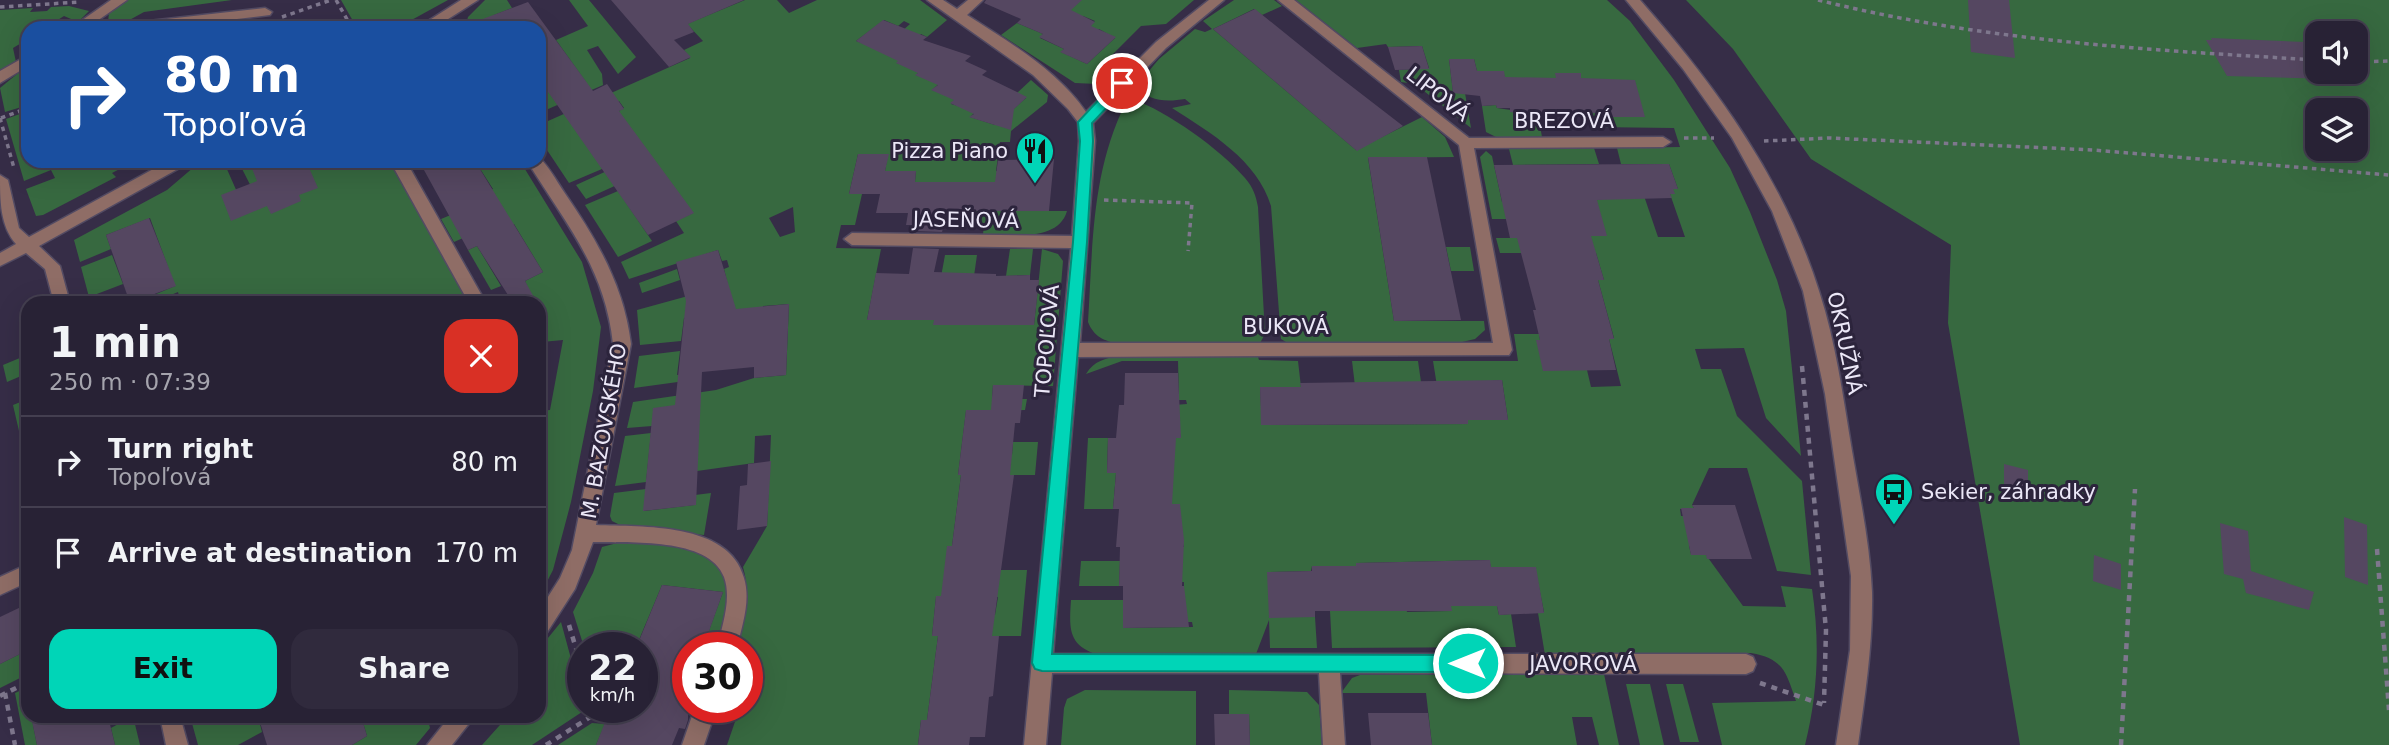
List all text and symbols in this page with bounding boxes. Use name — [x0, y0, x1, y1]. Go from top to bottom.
map controls — [2305, 21, 2368, 161]
button: sound — [2305, 21, 2368, 84]
text: 80 m — [164, 47, 300, 104]
icon: right — [49, 49, 140, 140]
pin — [1092, 53, 1152, 113]
street label: LIPOVÁ — [1401, 61, 1476, 127]
icon: arrive — [1103, 64, 1141, 102]
button: layers — [2305, 98, 2368, 161]
text: Topoľová — [164, 106, 308, 144]
street label: BREZOVÁ — [1514, 108, 1615, 133]
restaurant icon: Pizza Piano — [1014, 130, 1056, 185]
place label: Pizza Piano — [891, 139, 1008, 163]
street label: JASEŇOVÁ — [911, 206, 1020, 233]
street label: TOPOĽOVÁ — [1029, 283, 1064, 399]
street label: OKRUŽNÁ — [1822, 289, 1869, 397]
street label: BUKOVÁ — [1243, 314, 1330, 339]
text: 1 min — [49, 318, 181, 367]
button: close — [444, 319, 518, 393]
street label: M. BAZOVSKÉHO — [576, 341, 631, 521]
text: 250 m · 07:39 — [49, 369, 211, 395]
text: Turn right — [108, 434, 253, 464]
icon: right — [49, 443, 87, 481]
text: 80 m — [451, 447, 518, 477]
text: Topoľová — [108, 464, 211, 490]
bus stop icon: Sekier, záhradky — [1873, 471, 1915, 526]
place label: Sekier, záhradky — [1921, 480, 2096, 504]
icon: arrive — [49, 534, 87, 572]
text: Arrive at destination — [108, 538, 412, 568]
text: 170 m — [435, 538, 518, 568]
position arrow — [1431, 626, 1505, 700]
button: Exit — [49, 629, 277, 709]
button: Share — [291, 629, 518, 709]
speed limit sign: 30 — [672, 632, 763, 723]
text: 22 — [588, 648, 637, 688]
street label: JAVOROVÁ — [1527, 651, 1637, 676]
text: km/h — [590, 684, 635, 705]

